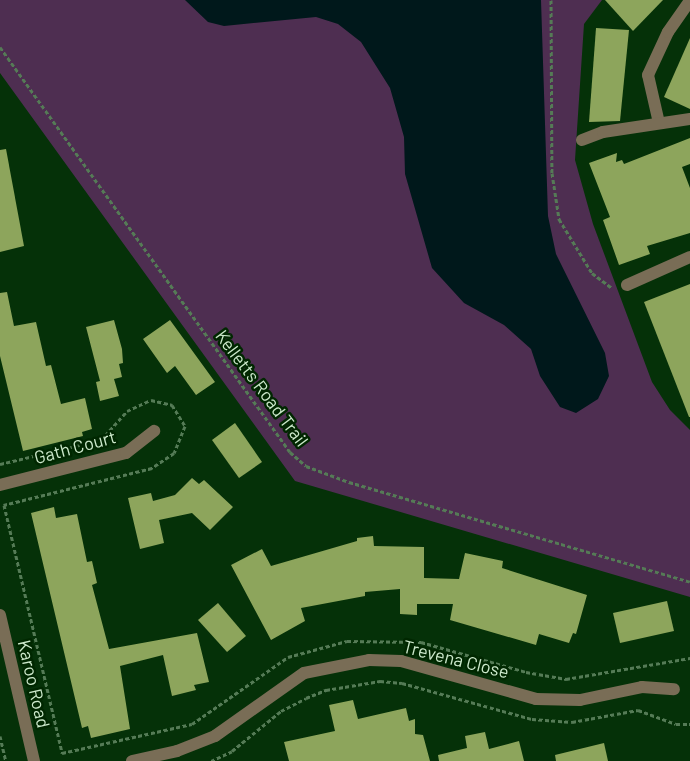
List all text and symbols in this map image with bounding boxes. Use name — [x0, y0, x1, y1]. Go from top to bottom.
street label: Kelletts Road Trail — [211, 325, 313, 451]
street label: Gath Court — [32, 426, 118, 468]
street label: Trevena Close — [401, 635, 511, 683]
street label: Karoo Road — [13, 638, 55, 730]

